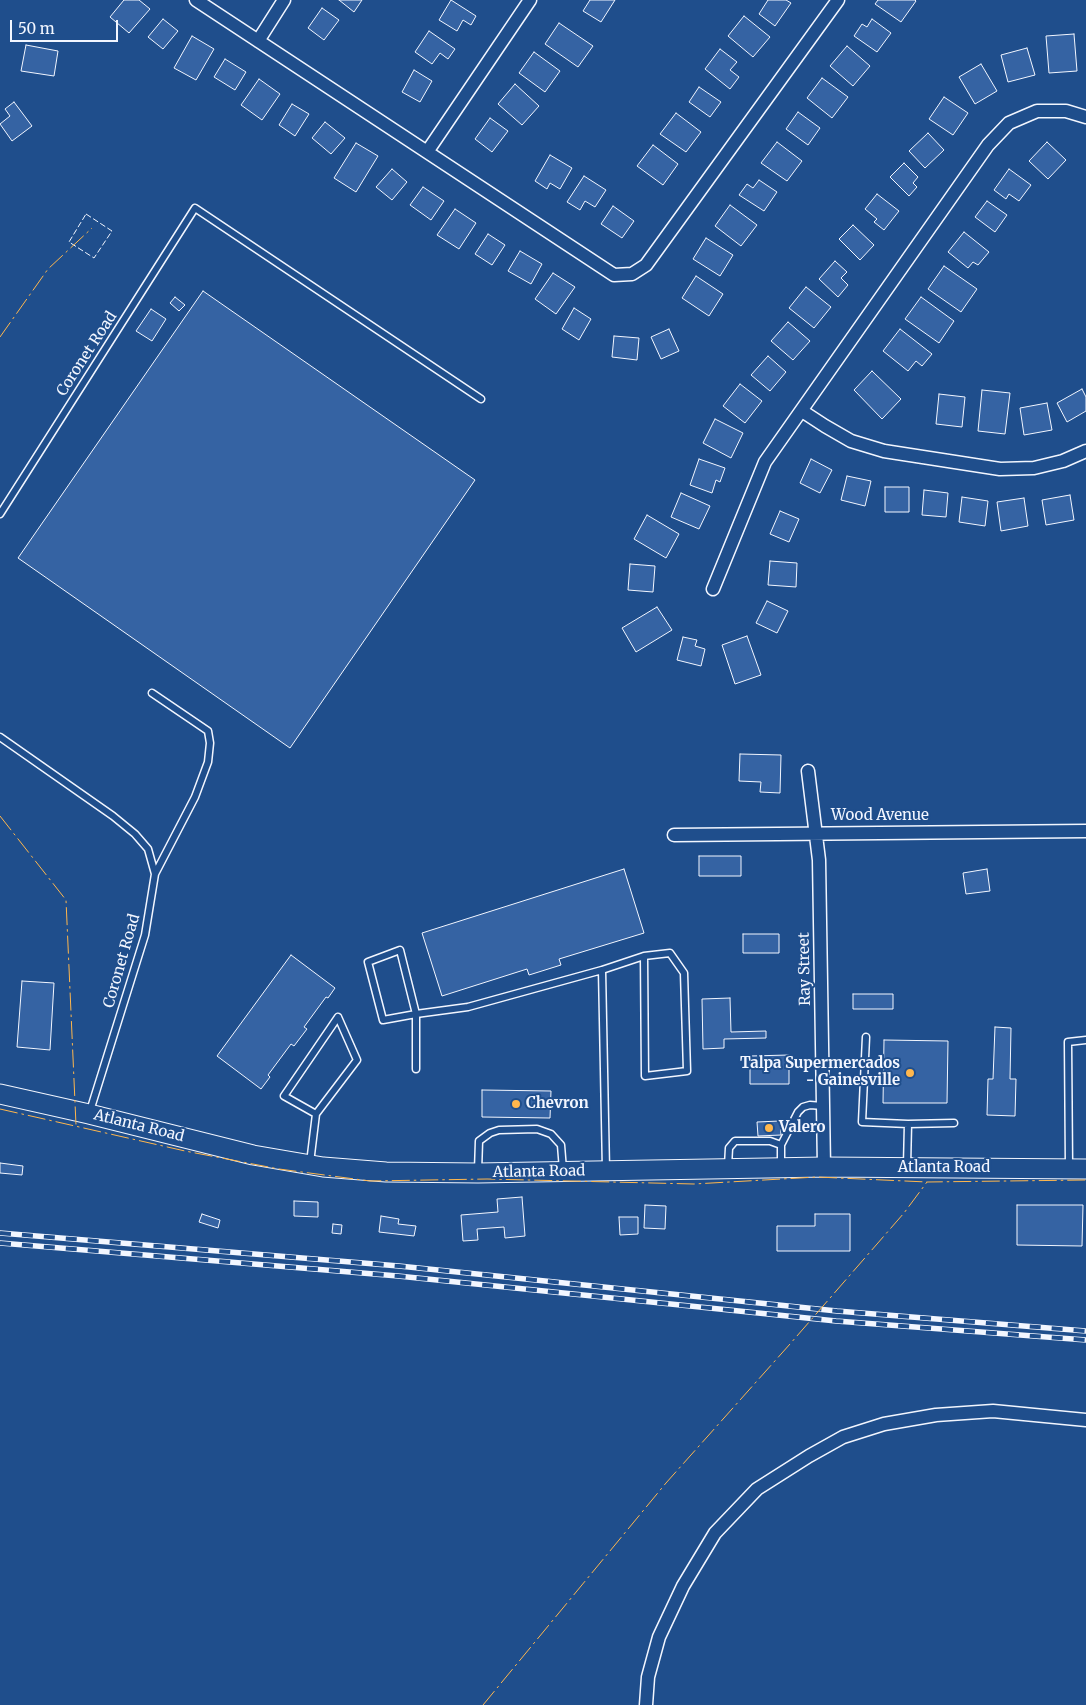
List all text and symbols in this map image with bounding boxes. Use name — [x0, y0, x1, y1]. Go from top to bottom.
scale bar — [12, 10, 120, 42]
text: 50 m — [18, 19, 55, 38]
street label: Coronet Road — [53, 308, 121, 400]
street label: Wood Avenue — [831, 807, 929, 825]
street label: Coronet Road — [100, 912, 144, 1010]
street label: Ray Street — [795, 932, 815, 1006]
place label: Talpa Supermercados - Gainesville — [740, 1055, 900, 1090]
marker: Talpa Supermercados - Gainesville — [904, 1067, 916, 1079]
place label: Chevron — [526, 1095, 589, 1113]
marker: Chevron — [510, 1098, 522, 1110]
street label: Atlanta Road — [92, 1106, 186, 1146]
place label: Valero — [779, 1119, 825, 1137]
marker: Valero — [763, 1122, 775, 1134]
street label: Atlanta Road — [898, 1159, 990, 1177]
street label: Atlanta Road — [493, 1162, 585, 1182]

